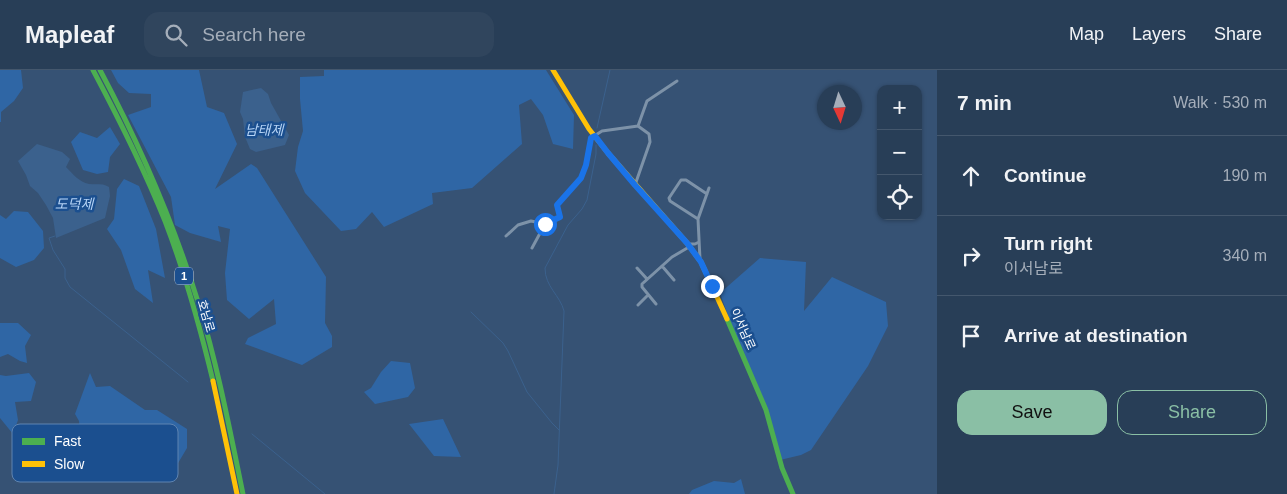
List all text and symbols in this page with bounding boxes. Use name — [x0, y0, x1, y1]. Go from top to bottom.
search box — [144, 12, 494, 57]
text: Mapleaf — [25, 21, 114, 48]
icon: search — [162, 21, 190, 49]
text: Search here — [202, 24, 306, 45]
text: Map — [1069, 24, 1104, 44]
text: Layers — [1132, 24, 1186, 44]
text: Share — [1214, 24, 1262, 44]
north arrow — [817, 85, 862, 130]
map controls — [877, 85, 922, 220]
button: + — [877, 85, 922, 130]
text: 7 min — [957, 91, 1012, 114]
text: Walk · 530 m — [1173, 94, 1267, 111]
water label: 남태제 — [245, 122, 285, 138]
button: − — [877, 130, 922, 175]
icon: ahead — [957, 162, 985, 190]
text: Continue — [1004, 165, 1086, 186]
text: 190 m — [1223, 167, 1267, 184]
button: locate — [877, 175, 922, 220]
water label: 도덕제 — [55, 196, 95, 212]
route start — [534, 213, 557, 236]
text: Turn right — [1004, 233, 1092, 254]
icon: right — [957, 242, 985, 270]
text: 340 m — [1223, 247, 1267, 264]
text: 이서남로 — [1004, 260, 1063, 277]
road number: 1 — [175, 268, 193, 285]
route end — [701, 275, 724, 298]
street label: 호남로 — [195, 298, 217, 334]
street label: 이서남로 — [728, 306, 758, 352]
icon: arrive — [957, 322, 985, 350]
text: Arrive at destination — [1004, 325, 1188, 346]
button: Save — [957, 390, 1107, 435]
button: Share — [1117, 390, 1267, 435]
legend — [12, 424, 178, 482]
text: Fast — [54, 433, 81, 449]
text: Slow — [54, 456, 85, 472]

